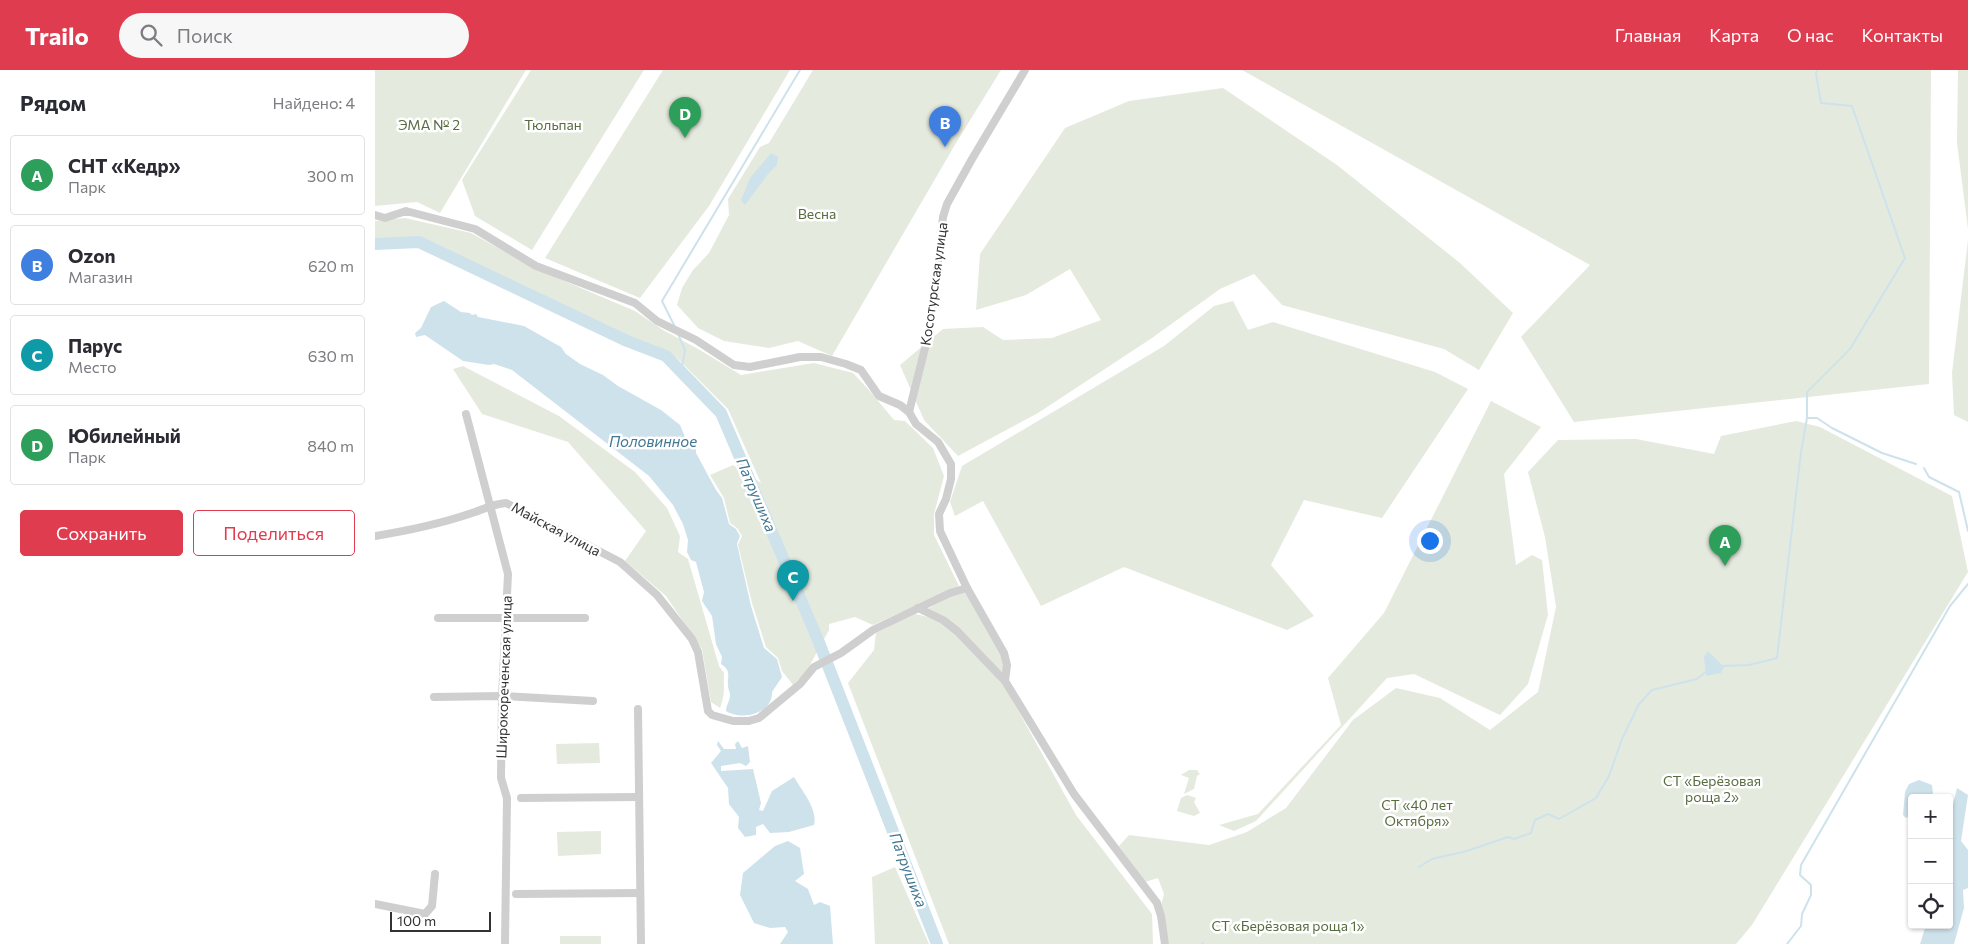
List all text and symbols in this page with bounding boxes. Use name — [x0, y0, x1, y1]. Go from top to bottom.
search box — [119, 13, 469, 58]
text: Trailo — [25, 21, 89, 50]
icon: search — [137, 21, 165, 49]
text: Поиск — [177, 24, 233, 47]
text: Главная — [1615, 24, 1681, 46]
text: Карта — [1709, 24, 1759, 46]
text: О нас — [1787, 24, 1834, 46]
text: Контакты — [1862, 24, 1943, 46]
text: Рядом — [20, 90, 86, 115]
text: Найдено: 4 — [273, 93, 355, 112]
pin: D — [669, 97, 701, 138]
pin: B — [929, 106, 961, 147]
park label: ЭМА № 2 — [398, 116, 460, 133]
park label: Тюльпан — [524, 116, 582, 133]
text: СНТ «Кедр» — [68, 154, 181, 177]
text: A — [31, 166, 43, 185]
text: 300 m — [307, 166, 354, 185]
text: Парк — [68, 177, 106, 196]
park label: Весна — [798, 205, 836, 222]
street label: Косотурская улица — [916, 221, 951, 347]
text: Ozon — [68, 244, 116, 267]
text: B — [32, 256, 42, 275]
text: 620 m — [308, 256, 354, 275]
text: Магазин — [68, 267, 133, 286]
text: Парус — [68, 334, 122, 357]
text: C — [32, 346, 42, 365]
text: 630 m — [308, 346, 354, 365]
text: Место — [68, 357, 117, 376]
text: Юбилейный — [68, 424, 181, 447]
water label: Половинное — [609, 432, 697, 450]
text: D — [31, 436, 43, 455]
text: 840 m — [307, 436, 354, 455]
text: Парк — [68, 447, 106, 466]
water label: Патрушиха — [733, 455, 781, 535]
street label: Майская улица — [509, 498, 604, 559]
button: Сохранить — [20, 510, 183, 556]
button: Поделиться — [193, 510, 355, 556]
pin: A — [1709, 525, 1741, 566]
your location — [1417, 528, 1443, 554]
pin: C — [777, 560, 809, 601]
street label: Широкореченская улица — [492, 595, 515, 759]
park label: СТ «Берёзовая роща 2» — [1663, 772, 1761, 805]
map controls — [1908, 794, 1953, 929]
button: + — [1908, 794, 1953, 839]
park label: СТ «40 лет Октября» — [1381, 796, 1453, 829]
water label: Патрушиха — [886, 830, 932, 910]
button: − — [1908, 839, 1953, 884]
button: locate — [1908, 884, 1953, 929]
scale bar — [390, 909, 491, 932]
text: 100 m — [397, 912, 436, 929]
park label: СТ «Берёзовая роща 1» — [1211, 917, 1365, 934]

